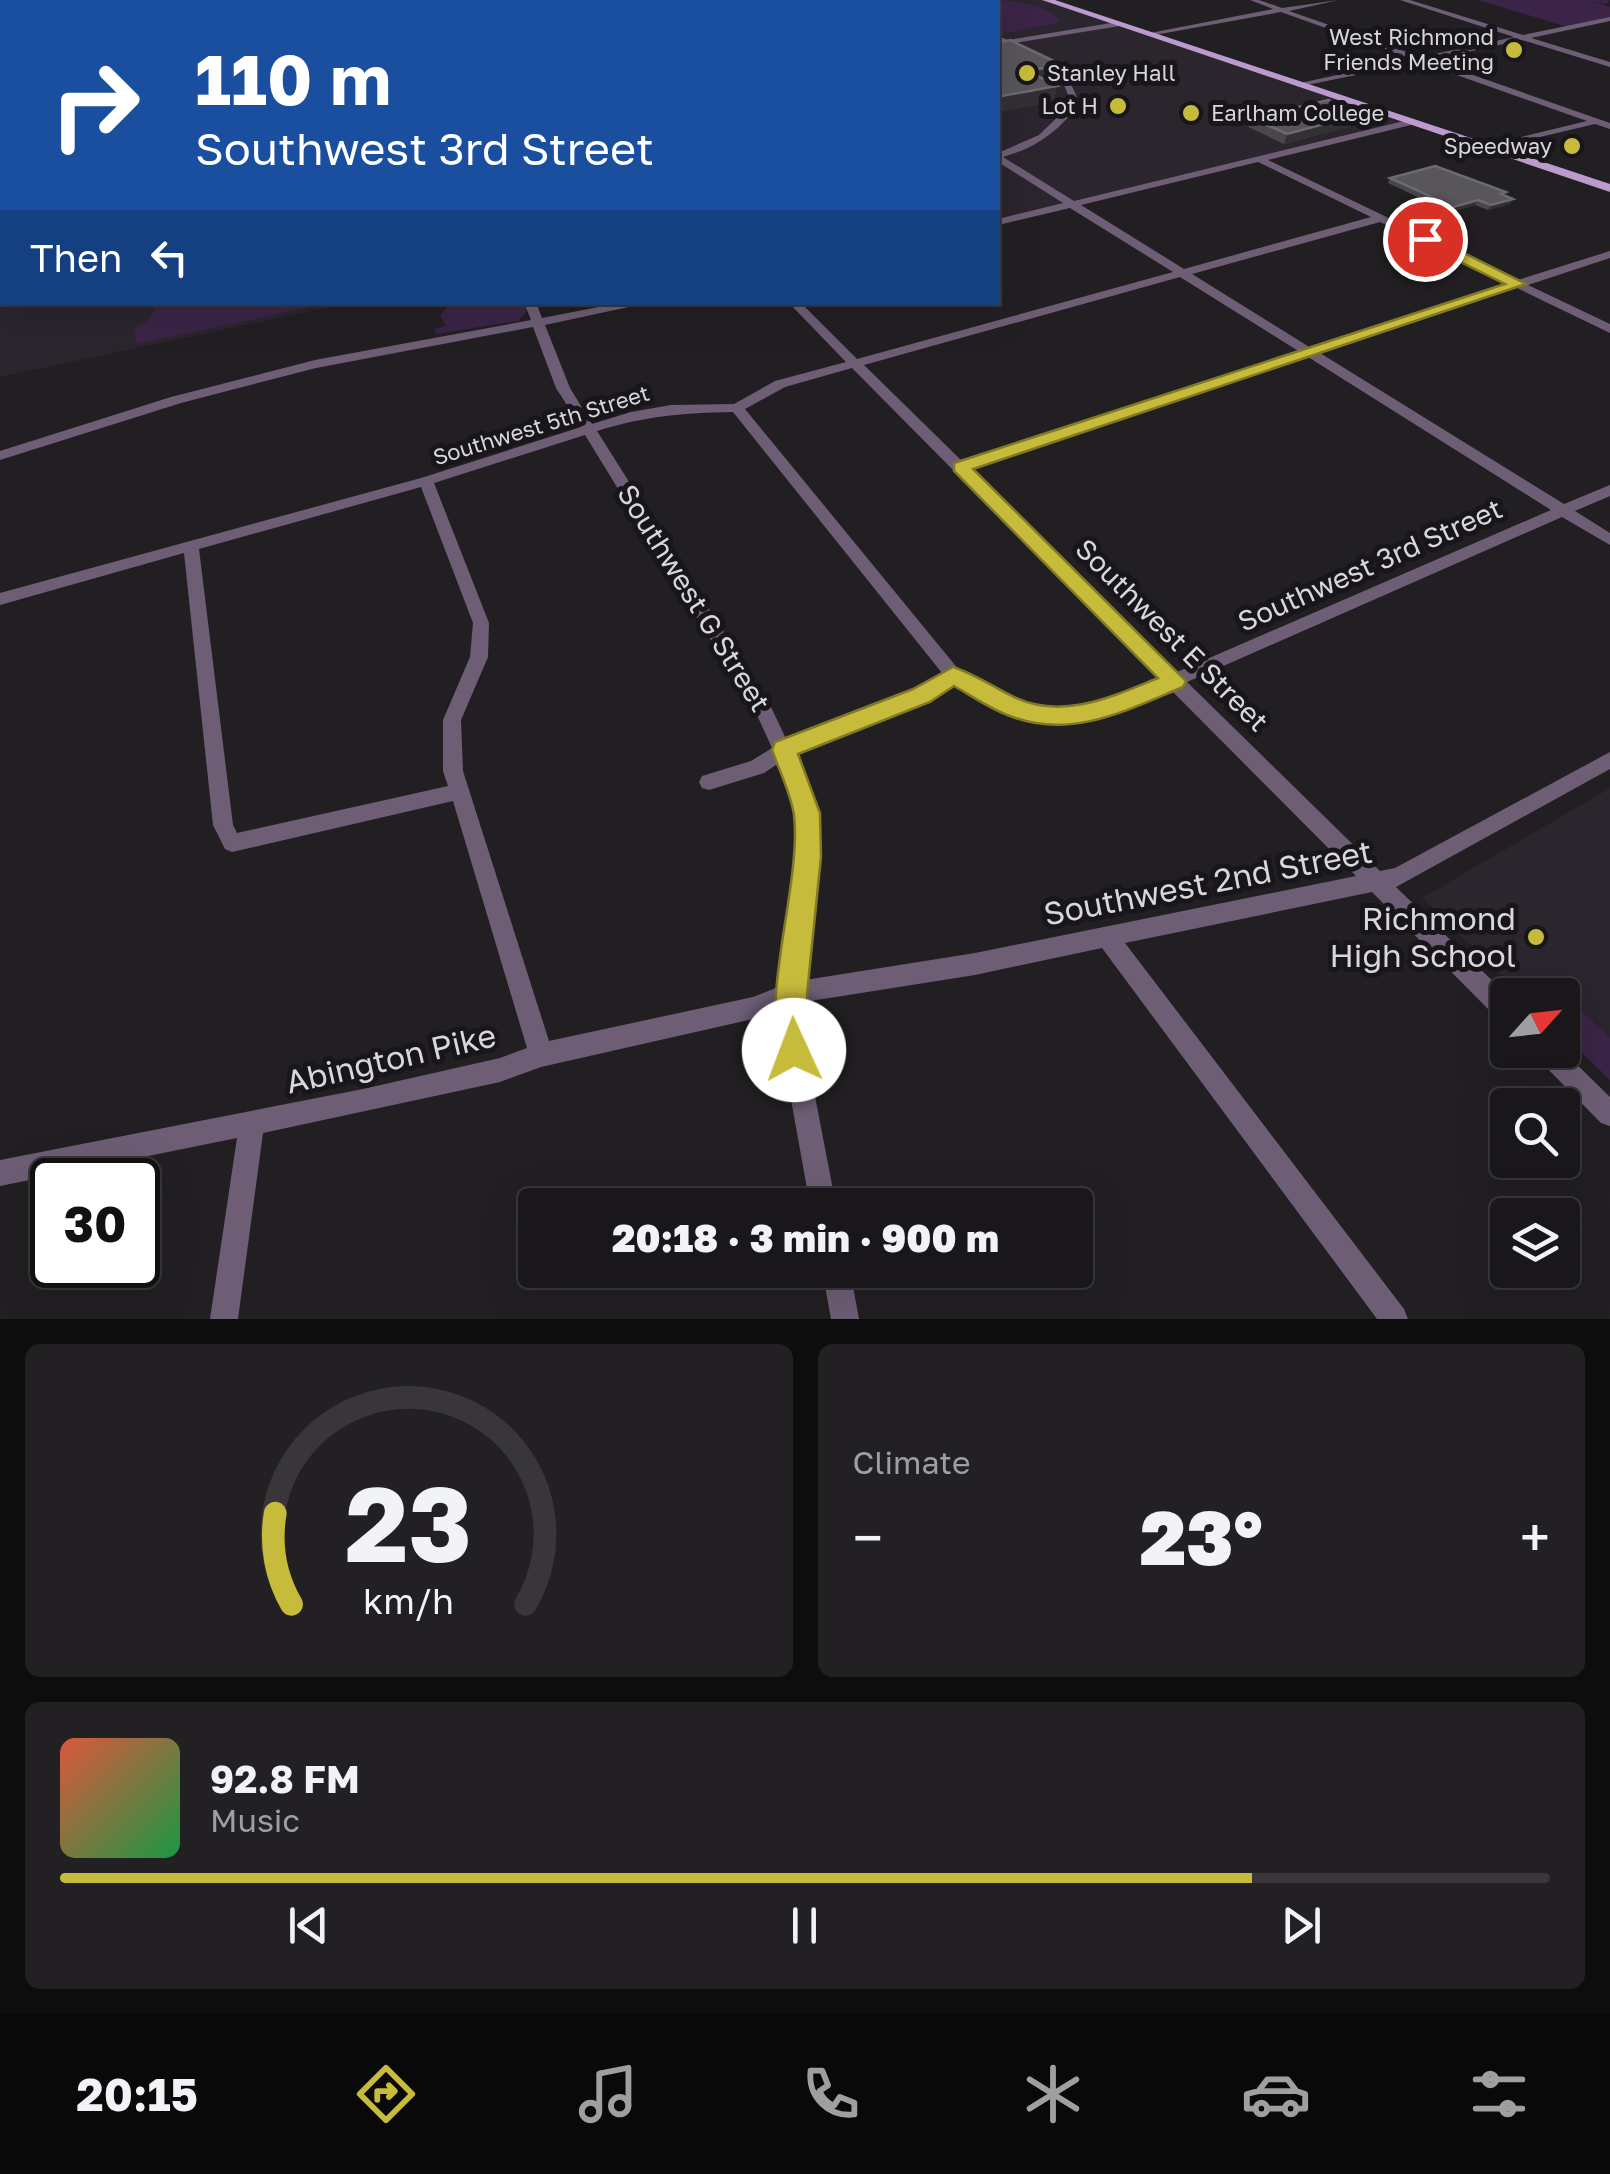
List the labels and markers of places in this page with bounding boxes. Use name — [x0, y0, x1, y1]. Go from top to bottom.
place label: West Richmond Friends Meeting — [1323, 23, 1494, 75]
marker: West Richmond Friends Meeting — [1503, 39, 1525, 61]
place label: Stanley Hall — [1047, 59, 1176, 86]
marker: Stanley Hall — [1016, 62, 1038, 84]
place label: Lot H — [1041, 92, 1098, 119]
marker: Lot H — [1107, 95, 1129, 117]
place label: Earlham College — [1211, 99, 1384, 126]
marker: Earlham College — [1180, 102, 1202, 124]
place label: Speedway — [1444, 132, 1552, 159]
marker: Speedway — [1561, 135, 1583, 157]
pin — [1383, 197, 1468, 282]
place label: Richmond High School — [1330, 899, 1516, 974]
marker: Richmond High School — [1525, 926, 1547, 948]

